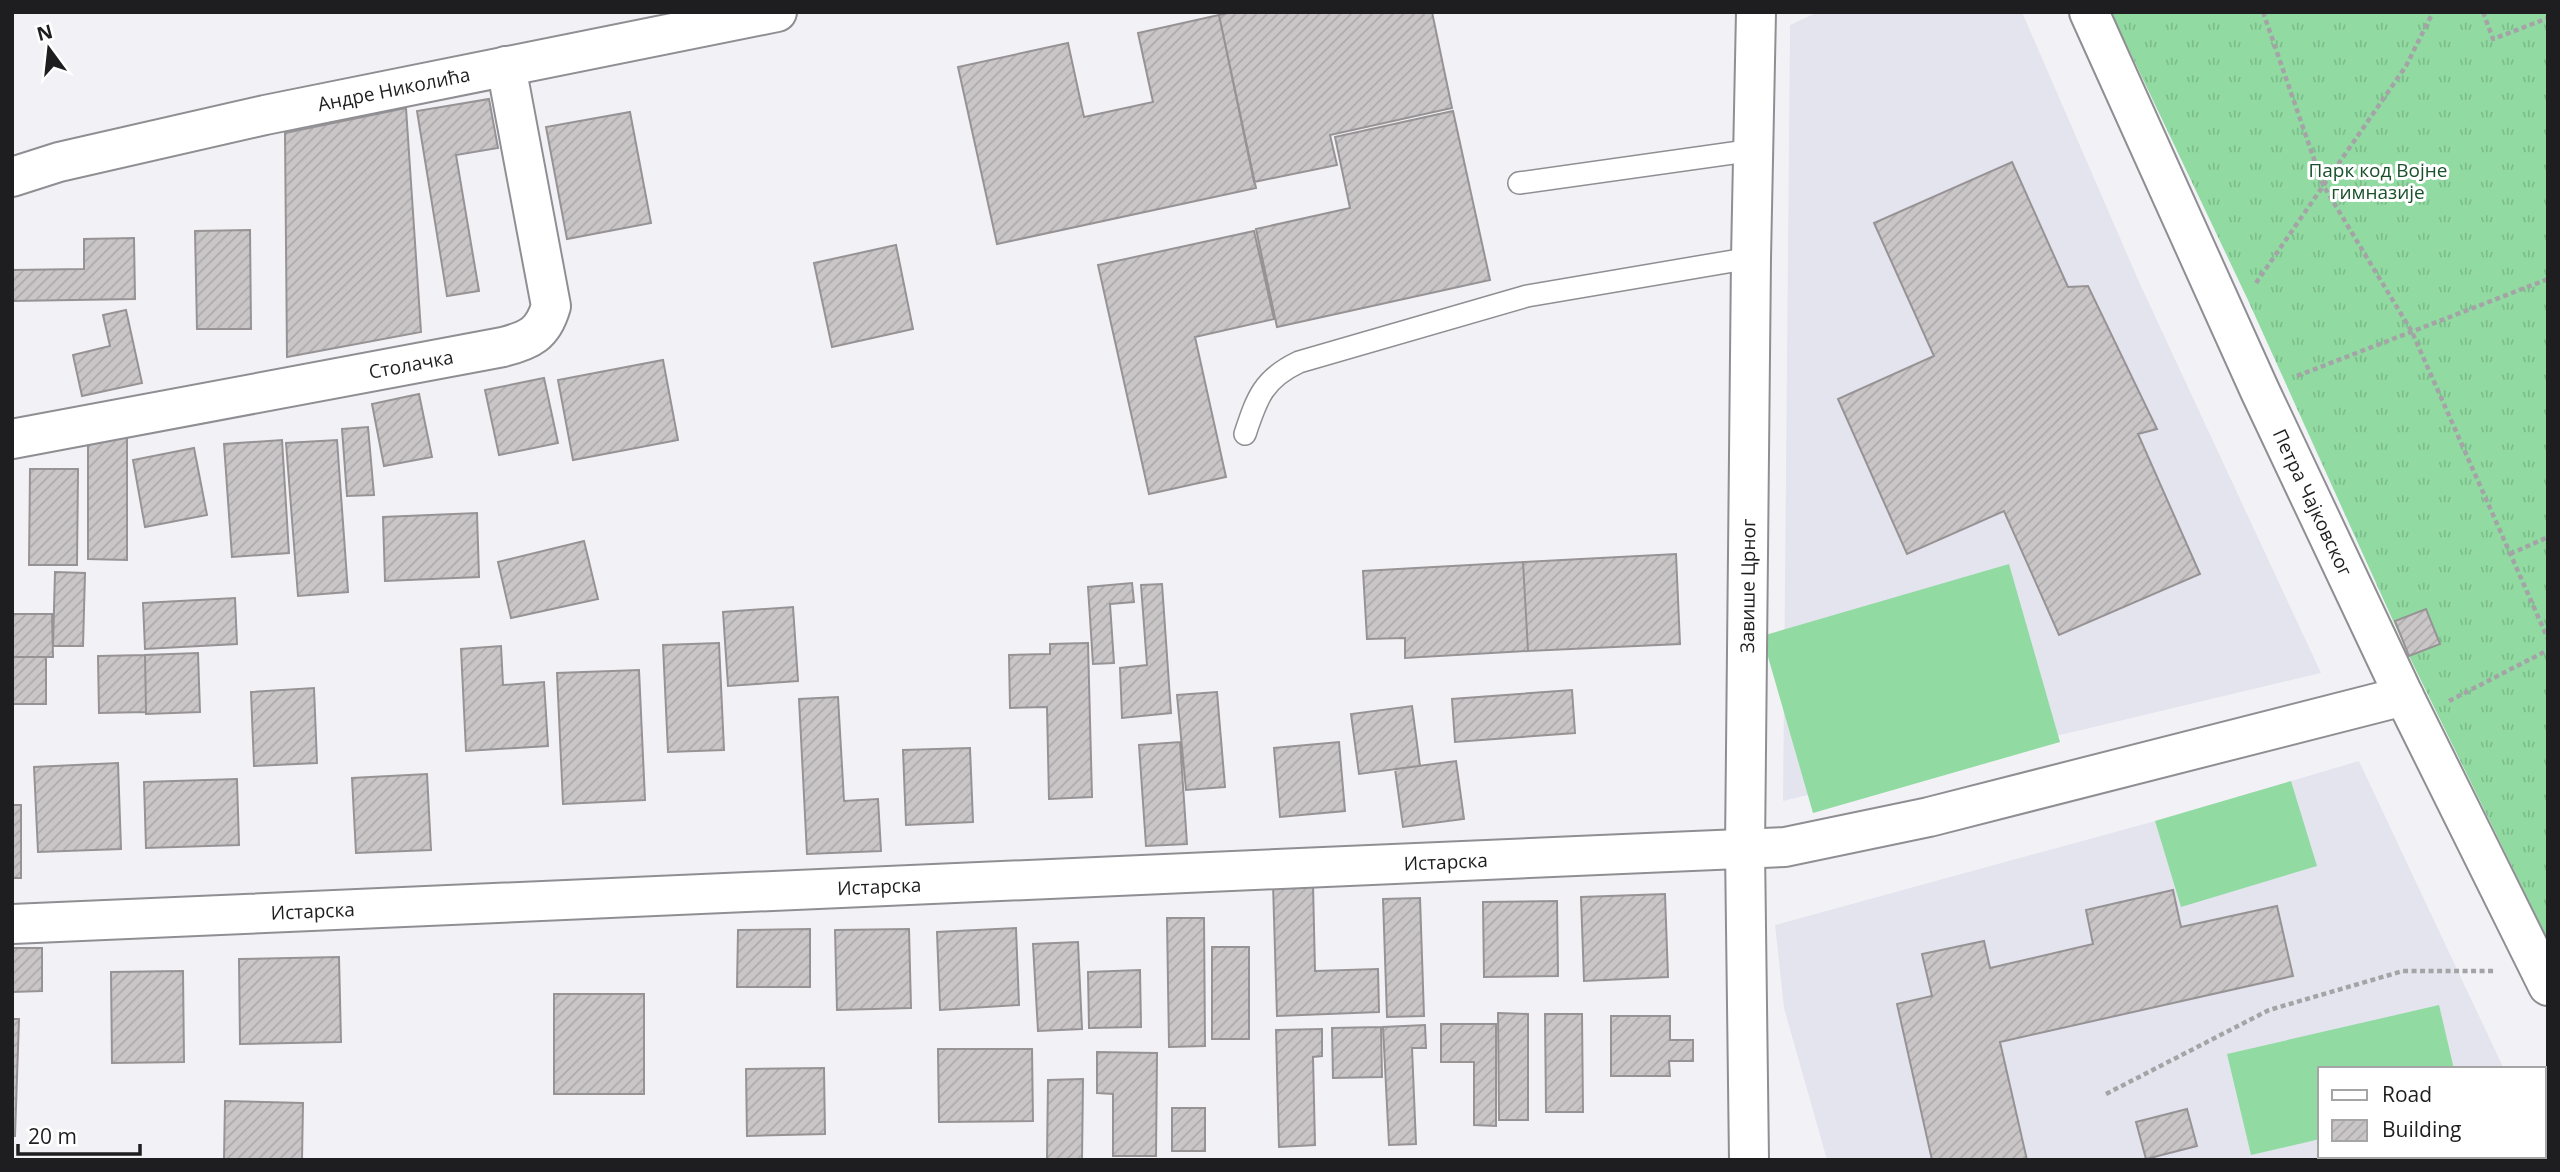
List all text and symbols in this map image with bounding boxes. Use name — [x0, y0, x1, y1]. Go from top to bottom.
north arrow — [14, 14, 84, 84]
text: N — [34, 18, 55, 47]
street label: Андре Николића — [315, 61, 472, 117]
park label: Парк код Војне гимназије — [2308, 157, 2448, 205]
street label: Столачка — [367, 344, 456, 385]
street label: Петра Чајковског — [2267, 425, 2358, 580]
street label: Завише Црног — [1734, 519, 1761, 653]
street label: Истарска — [1403, 847, 1488, 877]
street label: Истарска — [837, 872, 922, 901]
street label: Истарска — [270, 896, 355, 926]
legend — [2318, 1067, 2546, 1158]
text: Road — [2382, 1080, 2432, 1108]
scale bar — [18, 1112, 140, 1156]
text: Building — [2382, 1115, 2461, 1143]
text: 20 m — [28, 1122, 77, 1150]

